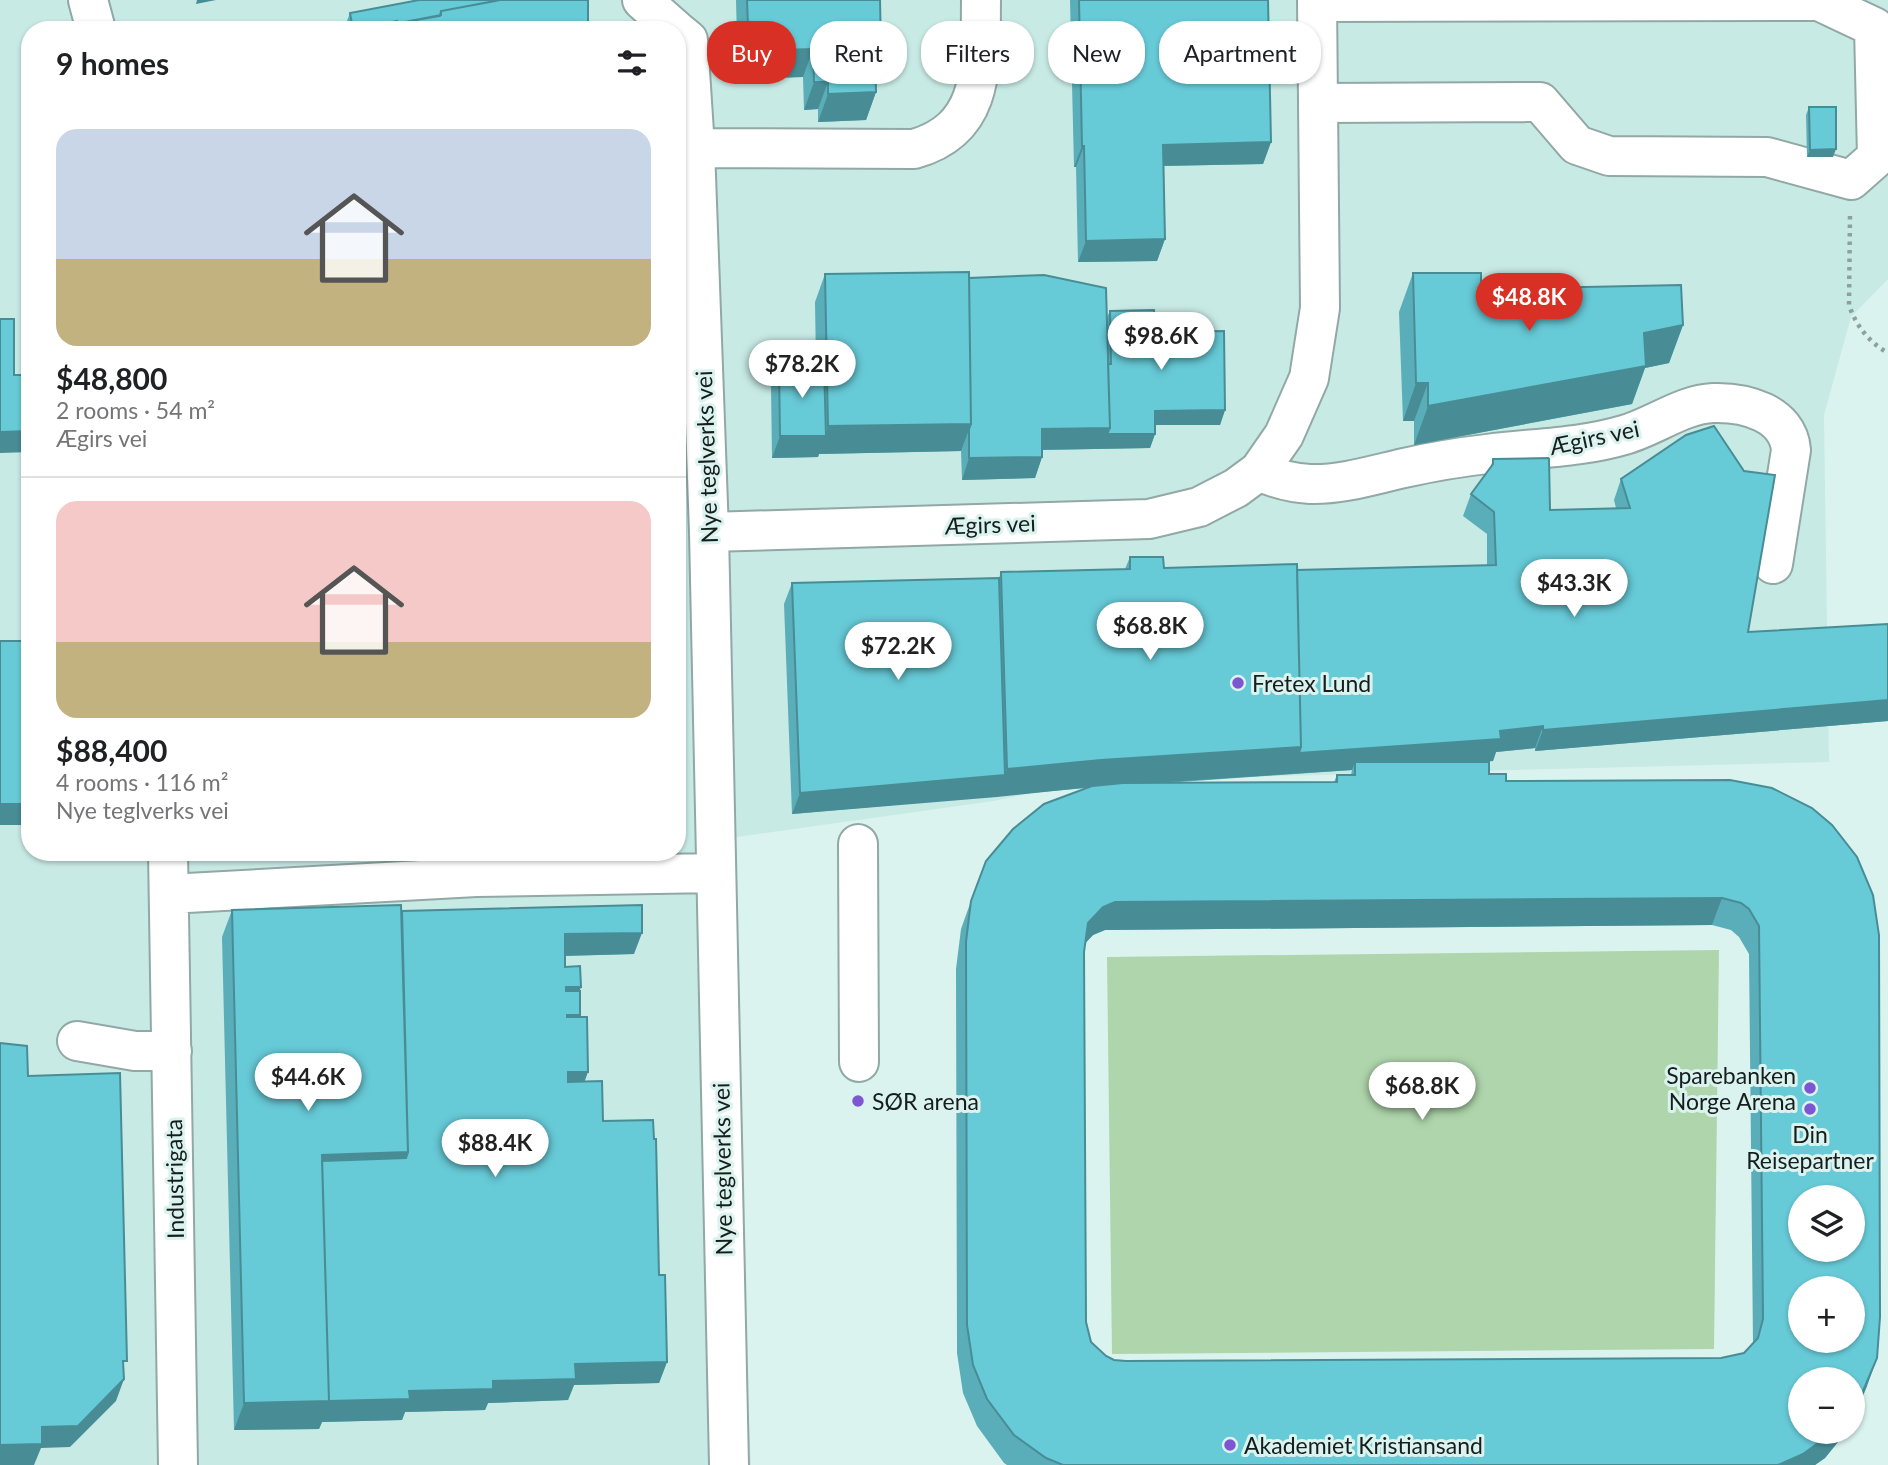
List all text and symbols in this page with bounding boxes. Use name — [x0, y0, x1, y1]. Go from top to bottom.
chip: Buy — [707, 21, 796, 84]
chip: Rent — [810, 21, 907, 84]
chip: Filters — [921, 21, 1034, 84]
chip: New — [1048, 21, 1145, 84]
chip: Apartment — [1159, 21, 1321, 84]
icon: filters — [613, 44, 651, 82]
text: 9 homes — [56, 45, 169, 81]
icon: home — [291, 175, 417, 301]
pin: $48.8K — [1472, 274, 1586, 333]
text: $48.8K — [1492, 282, 1566, 310]
pin: $98.6K — [1104, 312, 1218, 372]
text: $98.6K — [1124, 321, 1198, 349]
pin: $78.2K — [745, 340, 859, 400]
text: $78.2K — [765, 349, 839, 377]
text: $48,800 — [56, 360, 167, 396]
street label: Nye teglverks vei — [689, 370, 723, 544]
text: 2 rooms · 54 m² — [56, 396, 215, 424]
street label: Ægirs vei — [1545, 414, 1642, 460]
text: Ægirs vei — [56, 424, 147, 452]
street label: Ægirs vei — [943, 508, 1036, 540]
icon: home — [291, 547, 417, 673]
pin: $43.3K — [1517, 560, 1631, 619]
text: $43.3K — [1537, 568, 1611, 596]
pin: $68.8K — [1093, 602, 1207, 662]
text: $68.8K — [1113, 611, 1187, 639]
pin: $72.2K — [841, 622, 955, 682]
text: $72.2K — [861, 631, 935, 659]
place label: Fretex Lund — [1252, 669, 1371, 697]
marker: Fretex Lund — [1230, 675, 1246, 691]
text: $88,400 — [56, 732, 167, 768]
text: 4 rooms · 116 m² — [56, 768, 228, 796]
text: Nye teglverks vei — [56, 796, 229, 824]
pin: $44.6K — [251, 1054, 365, 1113]
place label: Sparebanken Norge Arena — [1666, 1061, 1796, 1115]
text: $44.6K — [271, 1062, 345, 1090]
pin: $68.8K — [1365, 1062, 1479, 1122]
text: $68.8K — [1385, 1071, 1459, 1099]
marker: Sparebanken Norge Arena — [1802, 1080, 1818, 1096]
street label: Nye teglverks vei — [706, 1082, 738, 1256]
place label: SØR arena — [872, 1087, 979, 1115]
marker: SØR arena — [850, 1093, 866, 1109]
marker: Din Reisepartner — [1802, 1101, 1818, 1117]
street label: Industrigata — [159, 1119, 189, 1239]
pin: $88.4K — [438, 1120, 552, 1179]
place label: Din Reisepartner — [1746, 1120, 1874, 1174]
text: $88.4K — [458, 1128, 532, 1156]
map controls — [1788, 1185, 1865, 1444]
button: layers — [1788, 1185, 1865, 1262]
button: + — [1788, 1276, 1865, 1353]
button: − — [1788, 1367, 1865, 1444]
place label: Akademiet Kristiansand — [1244, 1431, 1483, 1459]
marker: Akademiet Kristiansand — [1222, 1437, 1238, 1453]

